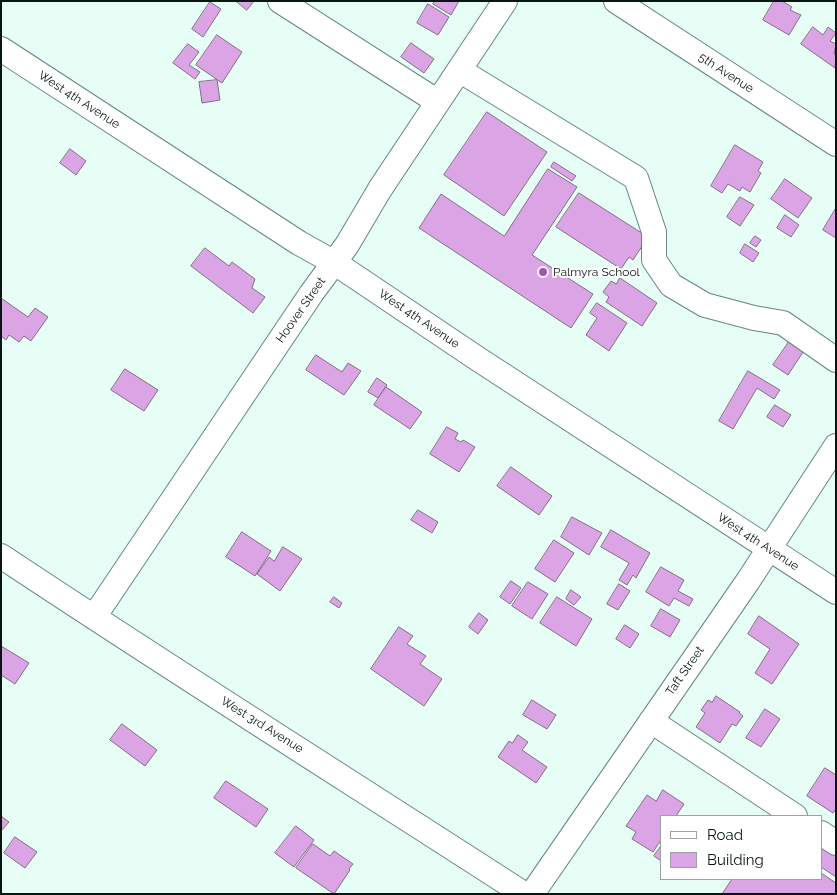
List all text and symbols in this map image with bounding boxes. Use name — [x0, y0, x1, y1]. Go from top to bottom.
street label: 5th Avenue — [696, 50, 756, 96]
street label: West 4th Avenue — [35, 68, 123, 132]
place label: Palmyra School — [553, 265, 640, 279]
marker: Palmyra School — [537, 266, 549, 278]
street label: Hoover Street — [273, 275, 329, 345]
street label: West 4th Avenue — [376, 287, 462, 351]
street label: West 4th Avenue — [714, 510, 802, 574]
street label: Taft Street — [663, 644, 707, 698]
street label: West 3rd Avenue — [218, 694, 306, 756]
legend — [660, 815, 822, 880]
text: Road — [707, 826, 743, 844]
text: Building — [707, 851, 764, 869]

